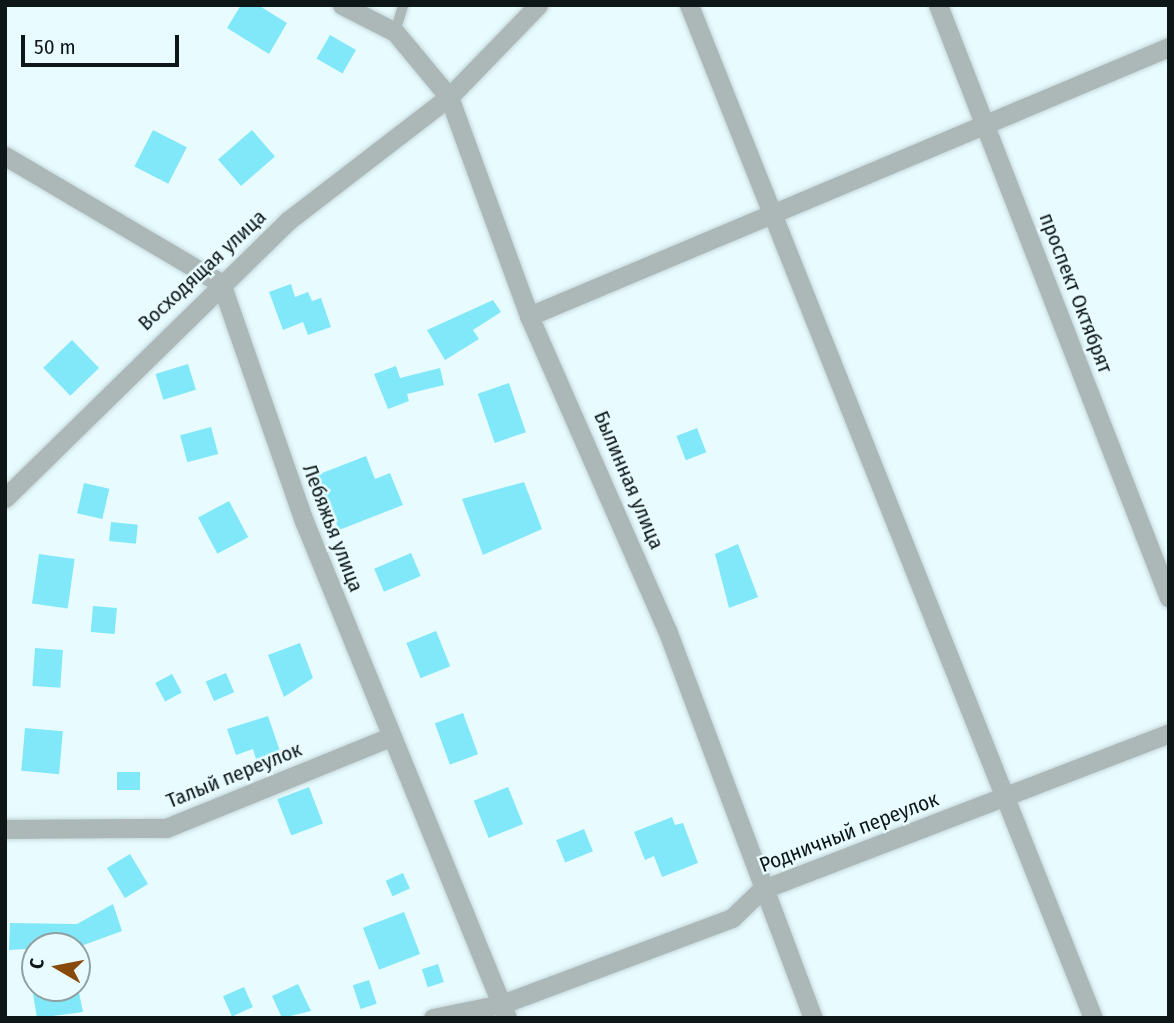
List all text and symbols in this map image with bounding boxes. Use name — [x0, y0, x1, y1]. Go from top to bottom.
scale bar — [24, 21, 182, 65]
text: 50 m — [34, 34, 76, 60]
street label: Восходящая улица — [133, 204, 271, 336]
street label: проспект Октябрят — [1034, 209, 1118, 377]
street label: Былинная улица — [589, 407, 669, 553]
street label: Лебяжья улица — [297, 461, 369, 595]
street label: Талый переулок — [163, 736, 305, 814]
street label: Родничный переулок — [756, 786, 942, 878]
north arrow — [21, 932, 91, 1002]
text: С — [25, 957, 49, 971]

